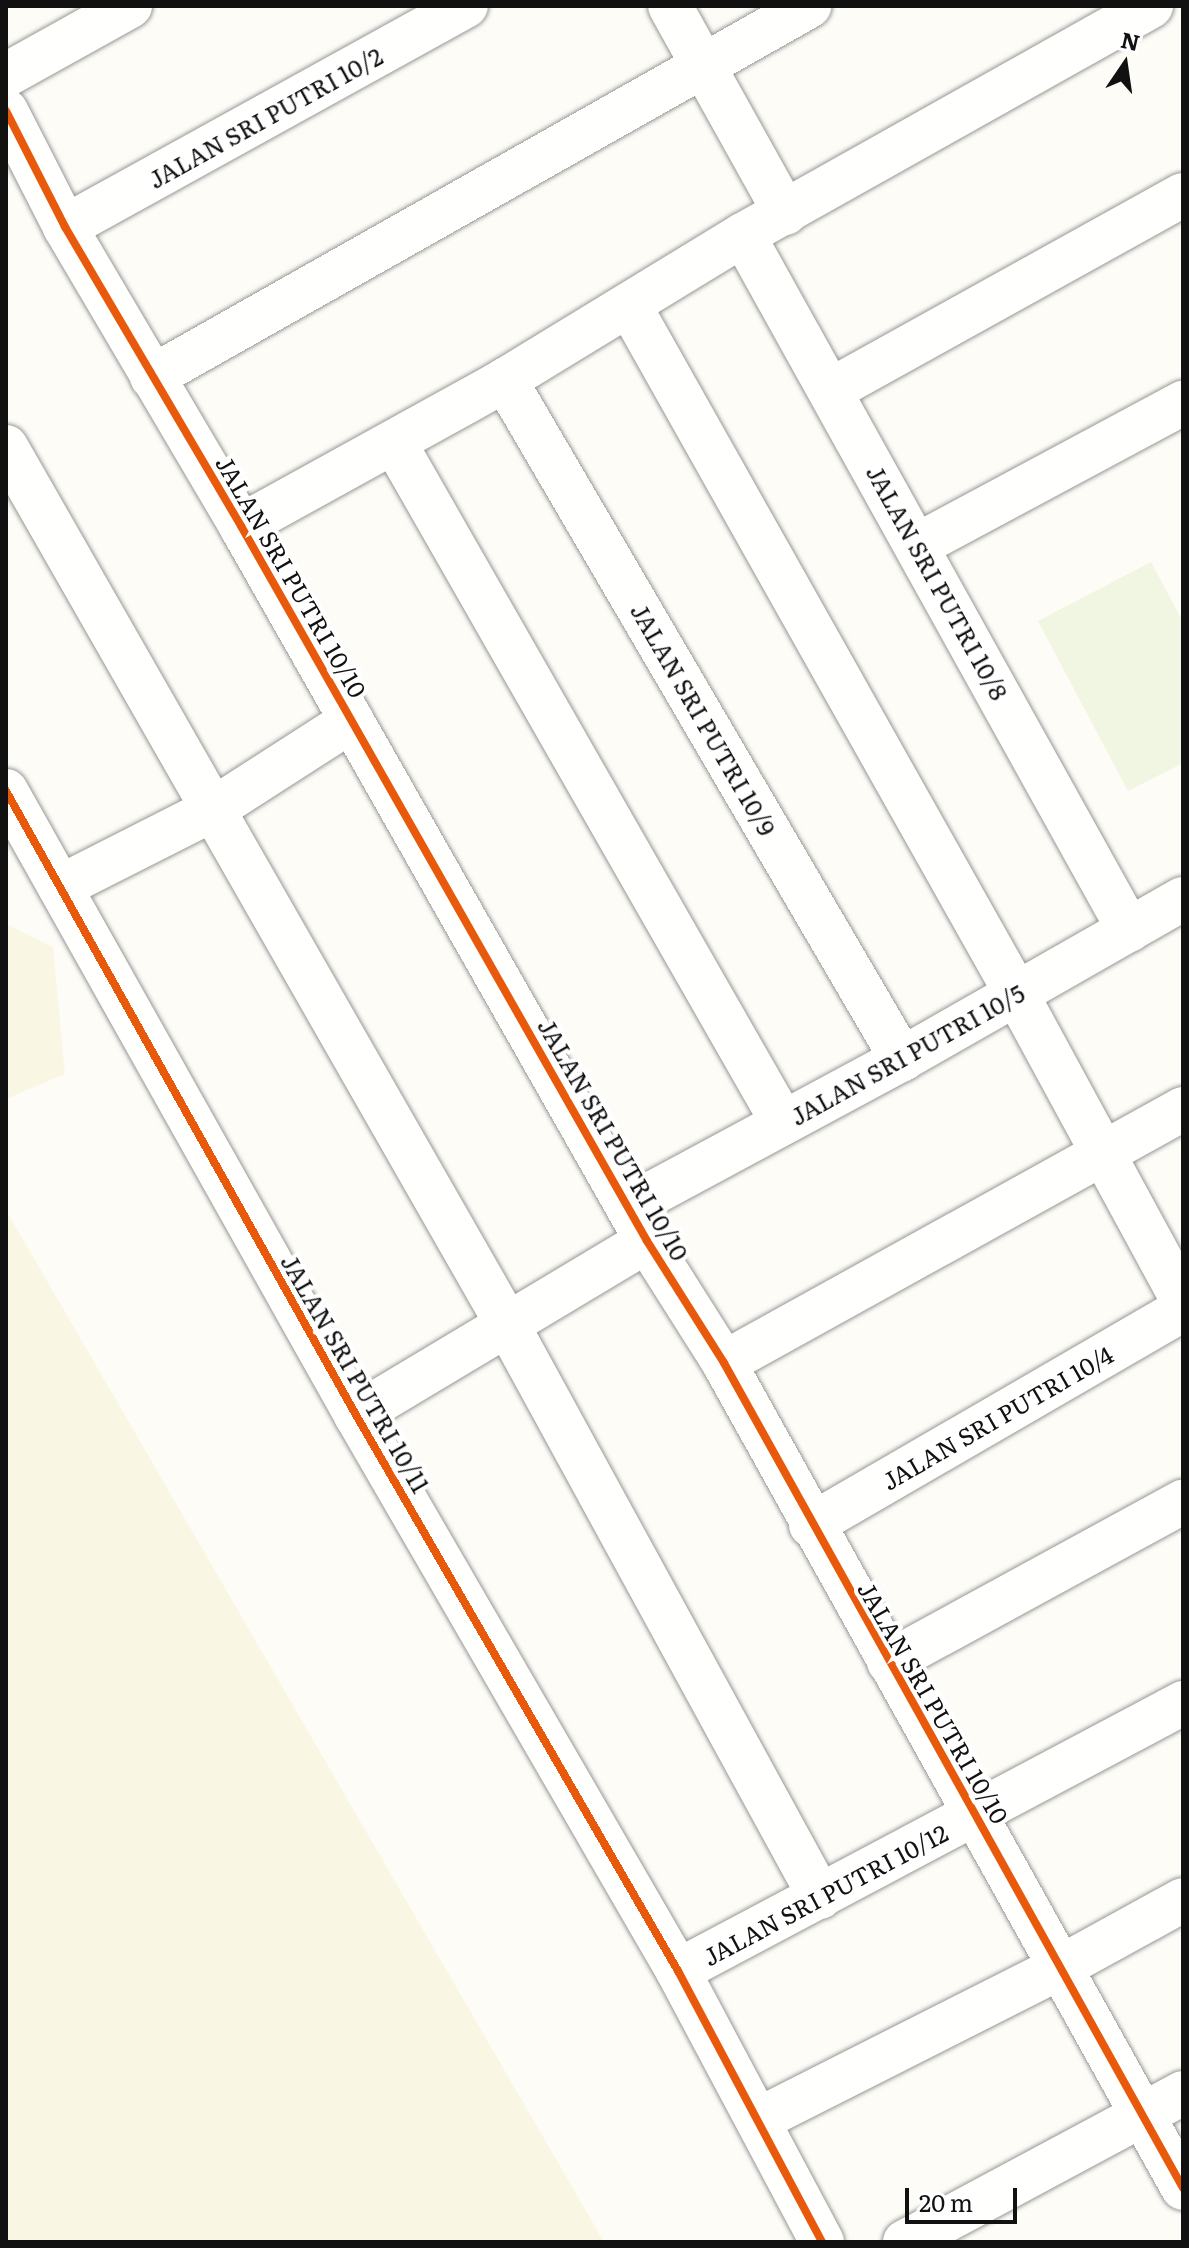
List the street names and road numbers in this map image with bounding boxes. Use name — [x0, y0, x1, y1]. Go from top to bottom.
street label: JALAN SRI PUTRI 10/2 — [143, 41, 387, 193]
street label: JALAN SRI PUTRI 10/10 — [211, 450, 373, 702]
street label: JALAN SRI PUTRI 10/8 — [861, 459, 1015, 705]
street label: JALAN SRI PUTRI 10/9 — [626, 598, 782, 840]
street label: JALAN SRI PUTRI 10/5 — [785, 978, 1029, 1130]
street label: JALAN SRI PUTRI 10/10 — [533, 1013, 695, 1265]
street label: JALAN SRI PUTRI 10/11 — [276, 1249, 436, 1497]
street label: JALAN SRI PUTRI 10/4 — [876, 1339, 1118, 1495]
street label: JALAN SRI PUTRI 10/10 — [853, 1576, 1015, 1828]
street label: JALAN SRI PUTRI 10/12 — [698, 1817, 952, 1971]

